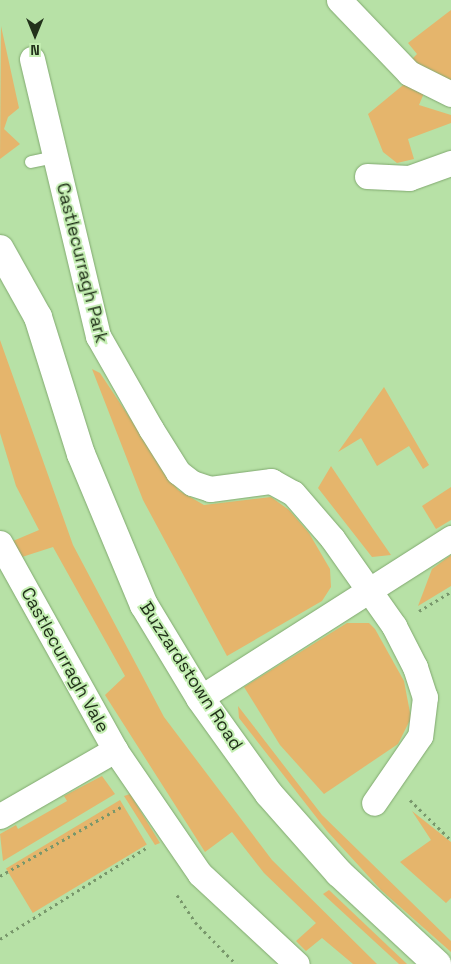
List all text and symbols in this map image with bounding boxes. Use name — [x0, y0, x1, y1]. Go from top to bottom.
north arrow — [10, 10, 60, 60]
text: N — [30, 41, 40, 59]
street label: Castlecurragh Park — [52, 181, 112, 345]
street label: Castlecurragh Vale — [16, 584, 114, 736]
street label: Buzzardstown Road — [135, 598, 247, 754]

